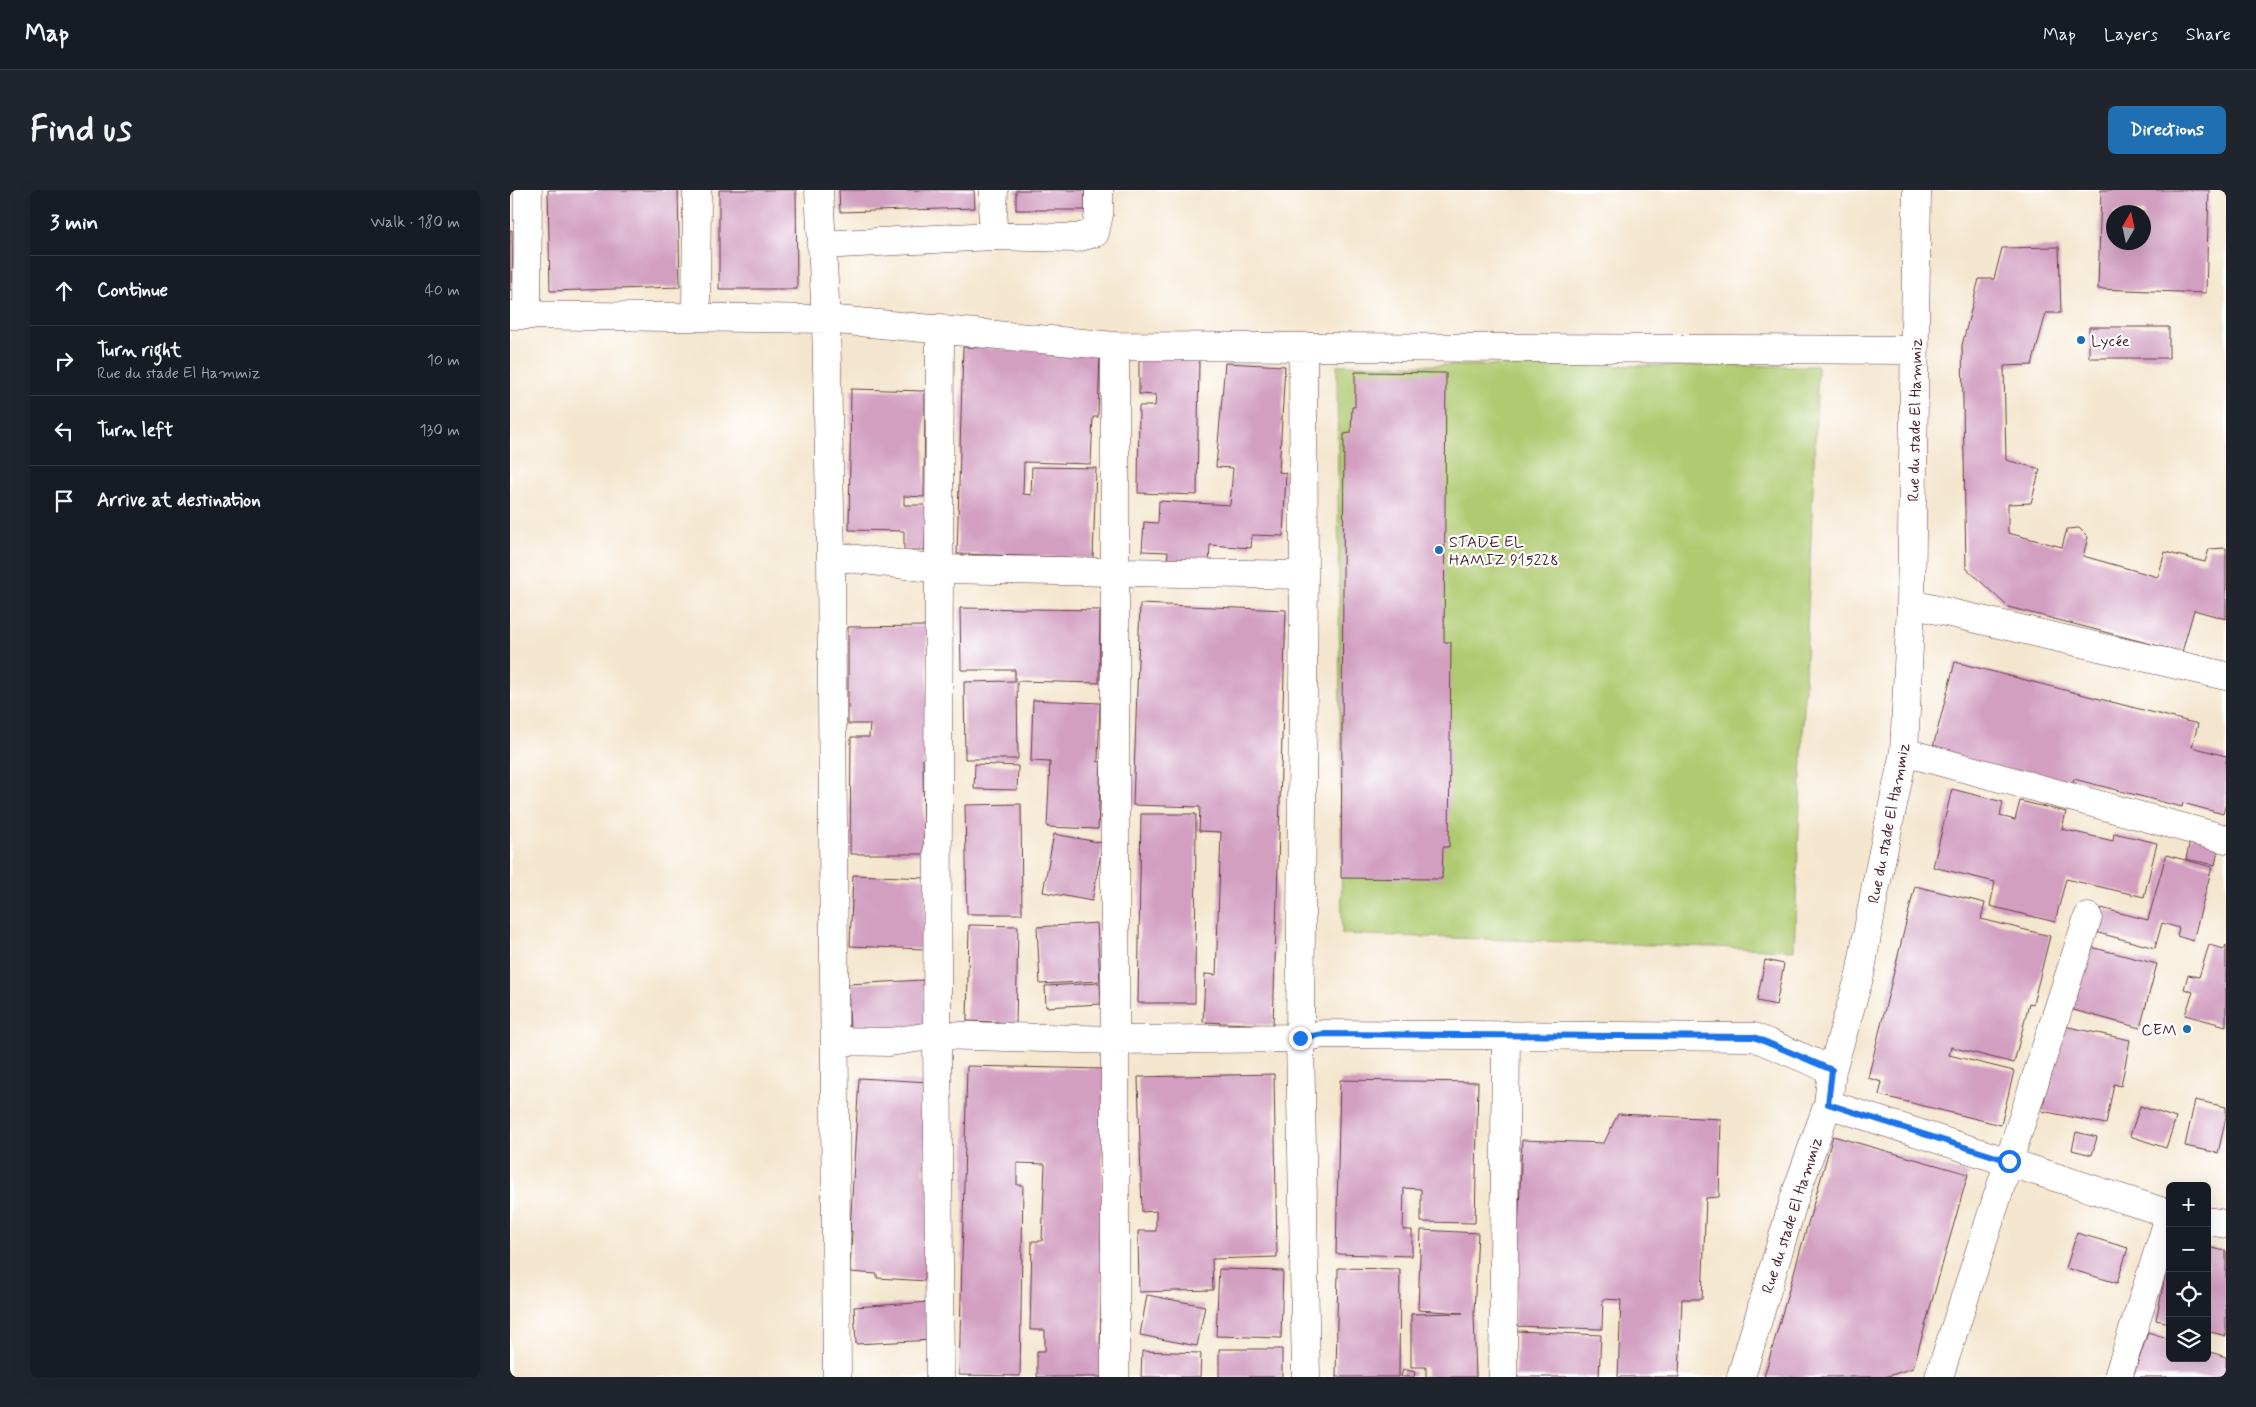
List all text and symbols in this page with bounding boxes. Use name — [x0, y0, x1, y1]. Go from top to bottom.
text: Map — [25, 19, 69, 50]
text: Map — [2043, 23, 2076, 47]
text: Layers — [2104, 23, 2158, 47]
text: Share — [2186, 23, 2231, 47]
button: Directions — [2108, 106, 2226, 154]
text: Find us — [30, 107, 132, 153]
north arrow — [2106, 205, 2151, 250]
text: 3 min — [50, 209, 98, 237]
text: Walk · 180 m — [371, 212, 460, 233]
icon: ahead — [50, 277, 78, 305]
text: Continue — [97, 278, 168, 303]
text: 40 m — [424, 280, 460, 301]
place label: Lycée — [2091, 331, 2130, 352]
marker: Lycée — [2075, 334, 2087, 346]
text: Turn right — [97, 338, 181, 363]
street label: Rue du stade El Hammiz — [1904, 338, 1927, 502]
icon: right — [50, 347, 78, 375]
text: 10 m — [427, 350, 460, 371]
text: Rue du stade El Hammiz — [97, 363, 260, 384]
icon: left — [50, 417, 78, 445]
text: Turn left — [97, 418, 173, 443]
text: 130 m — [419, 420, 460, 441]
icon: arrive — [50, 487, 78, 515]
text: Arrive at destination — [97, 488, 261, 513]
place label: STADE EL HAMIZ 915228 — [1449, 532, 1559, 571]
marker: STADE EL HAMIZ 915228 — [1433, 544, 1445, 556]
street label: Rue du stade El Hammiz — [1864, 741, 1915, 905]
place label: CEM — [2141, 1020, 2177, 1041]
marker: CEM — [2181, 1023, 2193, 1035]
route end — [1289, 1027, 1312, 1050]
street label: Rue du stade El Hammiz — [1757, 1134, 1828, 1296]
route start — [1998, 1150, 2021, 1173]
map controls — [2166, 1182, 2211, 1362]
button: + — [2166, 1182, 2211, 1227]
button: − — [2166, 1227, 2211, 1272]
button: locate — [2166, 1272, 2211, 1317]
button: layers — [2166, 1317, 2211, 1362]

